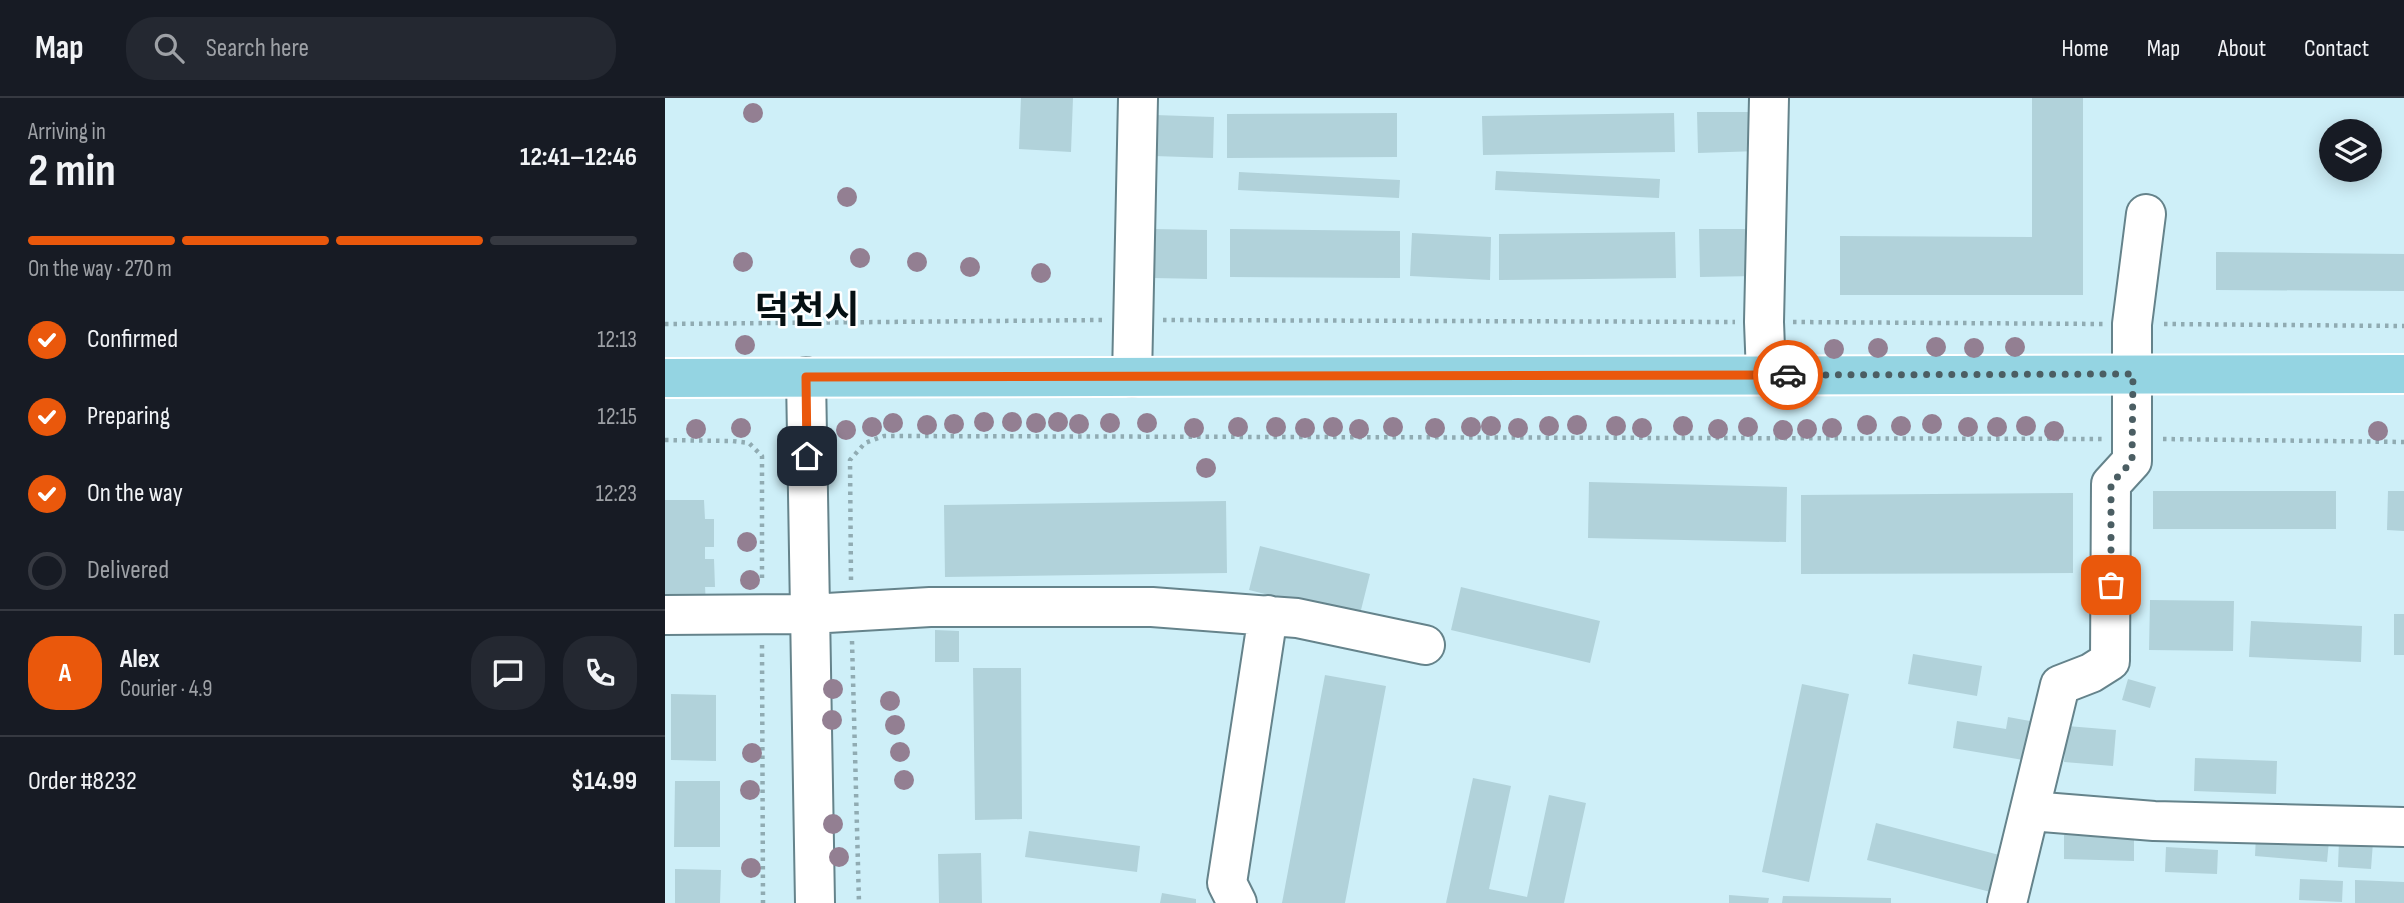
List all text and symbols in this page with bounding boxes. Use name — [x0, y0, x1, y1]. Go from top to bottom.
search box — [126, 17, 616, 80]
text: Map — [35, 28, 84, 68]
icon: search — [150, 29, 188, 67]
text: Search here — [206, 33, 309, 64]
text: Home — [2061, 34, 2109, 63]
text: Map — [2147, 34, 2180, 63]
text: About — [2218, 34, 2266, 63]
text: Contact — [2304, 34, 2369, 63]
text: Arriving in — [28, 118, 106, 146]
map controls — [2319, 119, 2382, 182]
button: layers — [2319, 119, 2382, 182]
text: 12:41–12:46 — [520, 142, 637, 173]
text: 2 min — [28, 144, 116, 199]
text: On the way · 270 m — [28, 255, 172, 283]
district label: 덕천시 — [755, 289, 859, 334]
icon: check — [28, 321, 66, 359]
text: Confirmed — [87, 324, 178, 355]
text: 12:13 — [597, 326, 637, 354]
courier — [1753, 340, 1823, 410]
icon: car — [1769, 356, 1807, 394]
icon: check — [28, 398, 66, 436]
text: Preparing — [87, 401, 170, 432]
text: 12:15 — [598, 403, 637, 431]
pin — [777, 426, 837, 486]
icon: home — [788, 437, 826, 475]
icon: check — [28, 475, 66, 513]
text: On the way — [87, 478, 183, 509]
text: 12:23 — [596, 480, 637, 508]
text: Delivered — [87, 555, 169, 586]
pin — [2081, 555, 2141, 615]
icon: bag — [2092, 566, 2130, 604]
button: chat — [471, 636, 545, 710]
button: phone — [563, 636, 637, 710]
text: Alex — [120, 644, 160, 675]
text: A — [59, 658, 71, 689]
text: Courier · 4.9 — [120, 675, 212, 703]
text: Order #8232 — [28, 766, 137, 797]
text: $14.99 — [571, 766, 637, 797]

